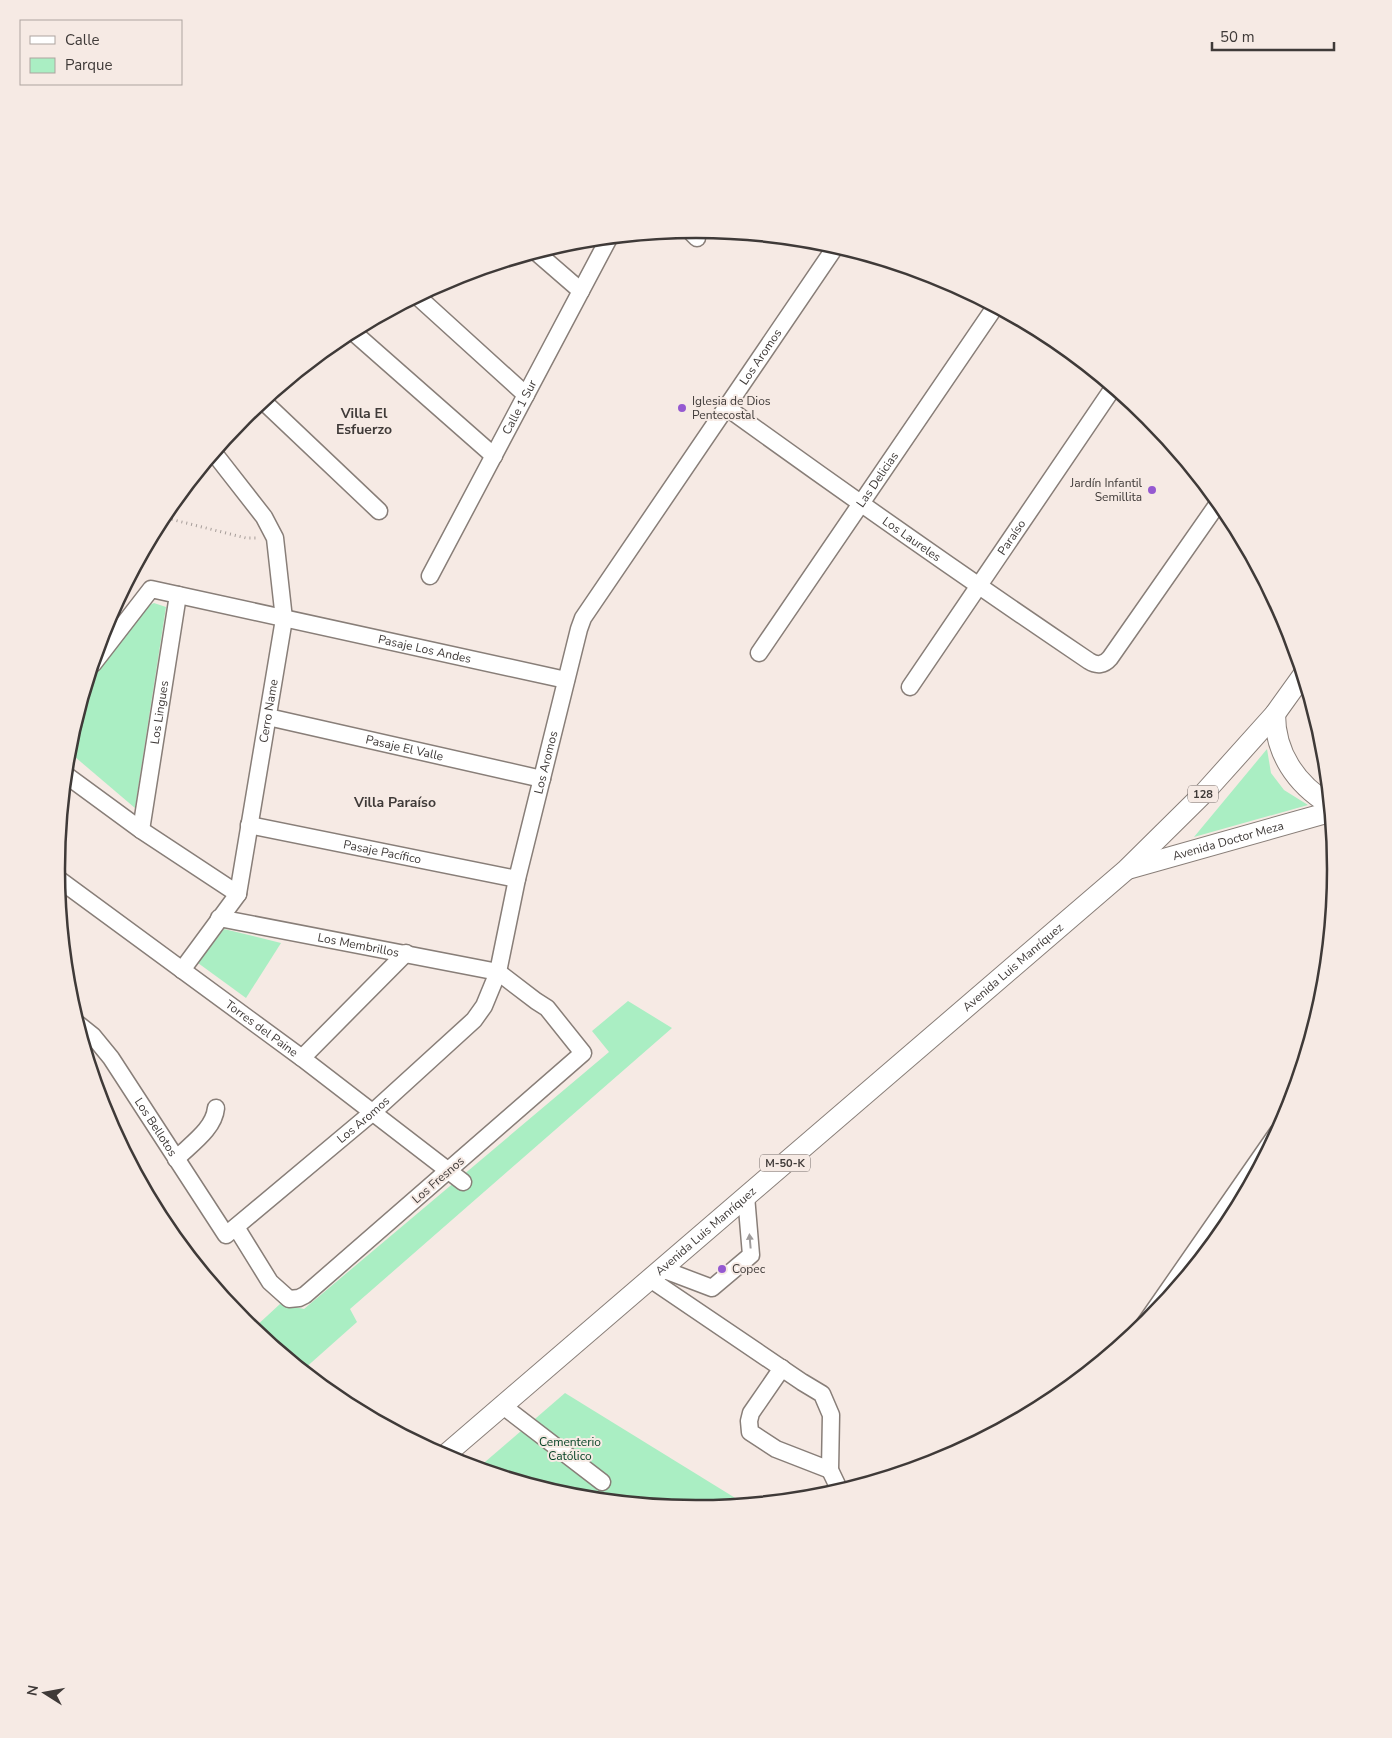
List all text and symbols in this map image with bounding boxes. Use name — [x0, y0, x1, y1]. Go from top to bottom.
legend — [20, 20, 182, 85]
scale bar — [1212, 20, 1334, 52]
text: 50 m — [1220, 27, 1255, 47]
text: Calle — [65, 30, 100, 50]
text: Parque — [65, 55, 113, 75]
street label: Los Aromos — [736, 326, 785, 388]
street label: Calle 1 Sur — [498, 377, 541, 437]
place label: Iglesia de Dios Pentecostal — [692, 393, 771, 423]
marker: Iglesia de Dios Pentecostal — [676, 402, 688, 414]
district label: Villa El Esfuerzo — [336, 404, 392, 439]
street label: Las Delicias — [853, 448, 902, 510]
place label: Jardín Infantil Semillita — [1069, 475, 1142, 505]
marker: Jardín Infantil Semillita — [1146, 484, 1158, 496]
street label: Los Laureles — [879, 513, 944, 565]
street label: Paraíso — [994, 516, 1030, 558]
street label: Pasaje Los Andes — [377, 631, 473, 667]
street label: Cerro Name — [255, 678, 282, 744]
street label: Los Lingues — [147, 679, 172, 745]
street label: Los Aromos — [530, 729, 561, 796]
street label: Pasaje El Valle — [364, 731, 445, 764]
road number: 128 — [1188, 786, 1218, 802]
district label: Villa Paraíso — [353, 793, 436, 812]
street label: Avenida Doctor Meza — [1171, 817, 1286, 864]
street label: Pasaje Pacífico — [342, 836, 423, 868]
street label: Avenida Luis Manríquez — [959, 919, 1067, 1015]
street label: Los Membrillos — [316, 929, 401, 961]
street label: Torres del Paine — [222, 996, 301, 1060]
street label: Los Aromos — [334, 1093, 393, 1147]
street label: Los Bellotos — [131, 1095, 181, 1160]
street label: Los Fresnos — [409, 1153, 468, 1207]
road number: M-50-K — [760, 1154, 810, 1172]
street label: Avenida Luis Manríquez — [652, 1183, 760, 1279]
one-way arrow — [746, 1232, 754, 1248]
place label: Copec — [732, 1261, 766, 1277]
marker: Copec — [716, 1263, 728, 1275]
park label: Cementerio Católico — [539, 1434, 601, 1464]
north arrow — [20, 1668, 70, 1718]
text: N — [22, 1684, 43, 1698]

